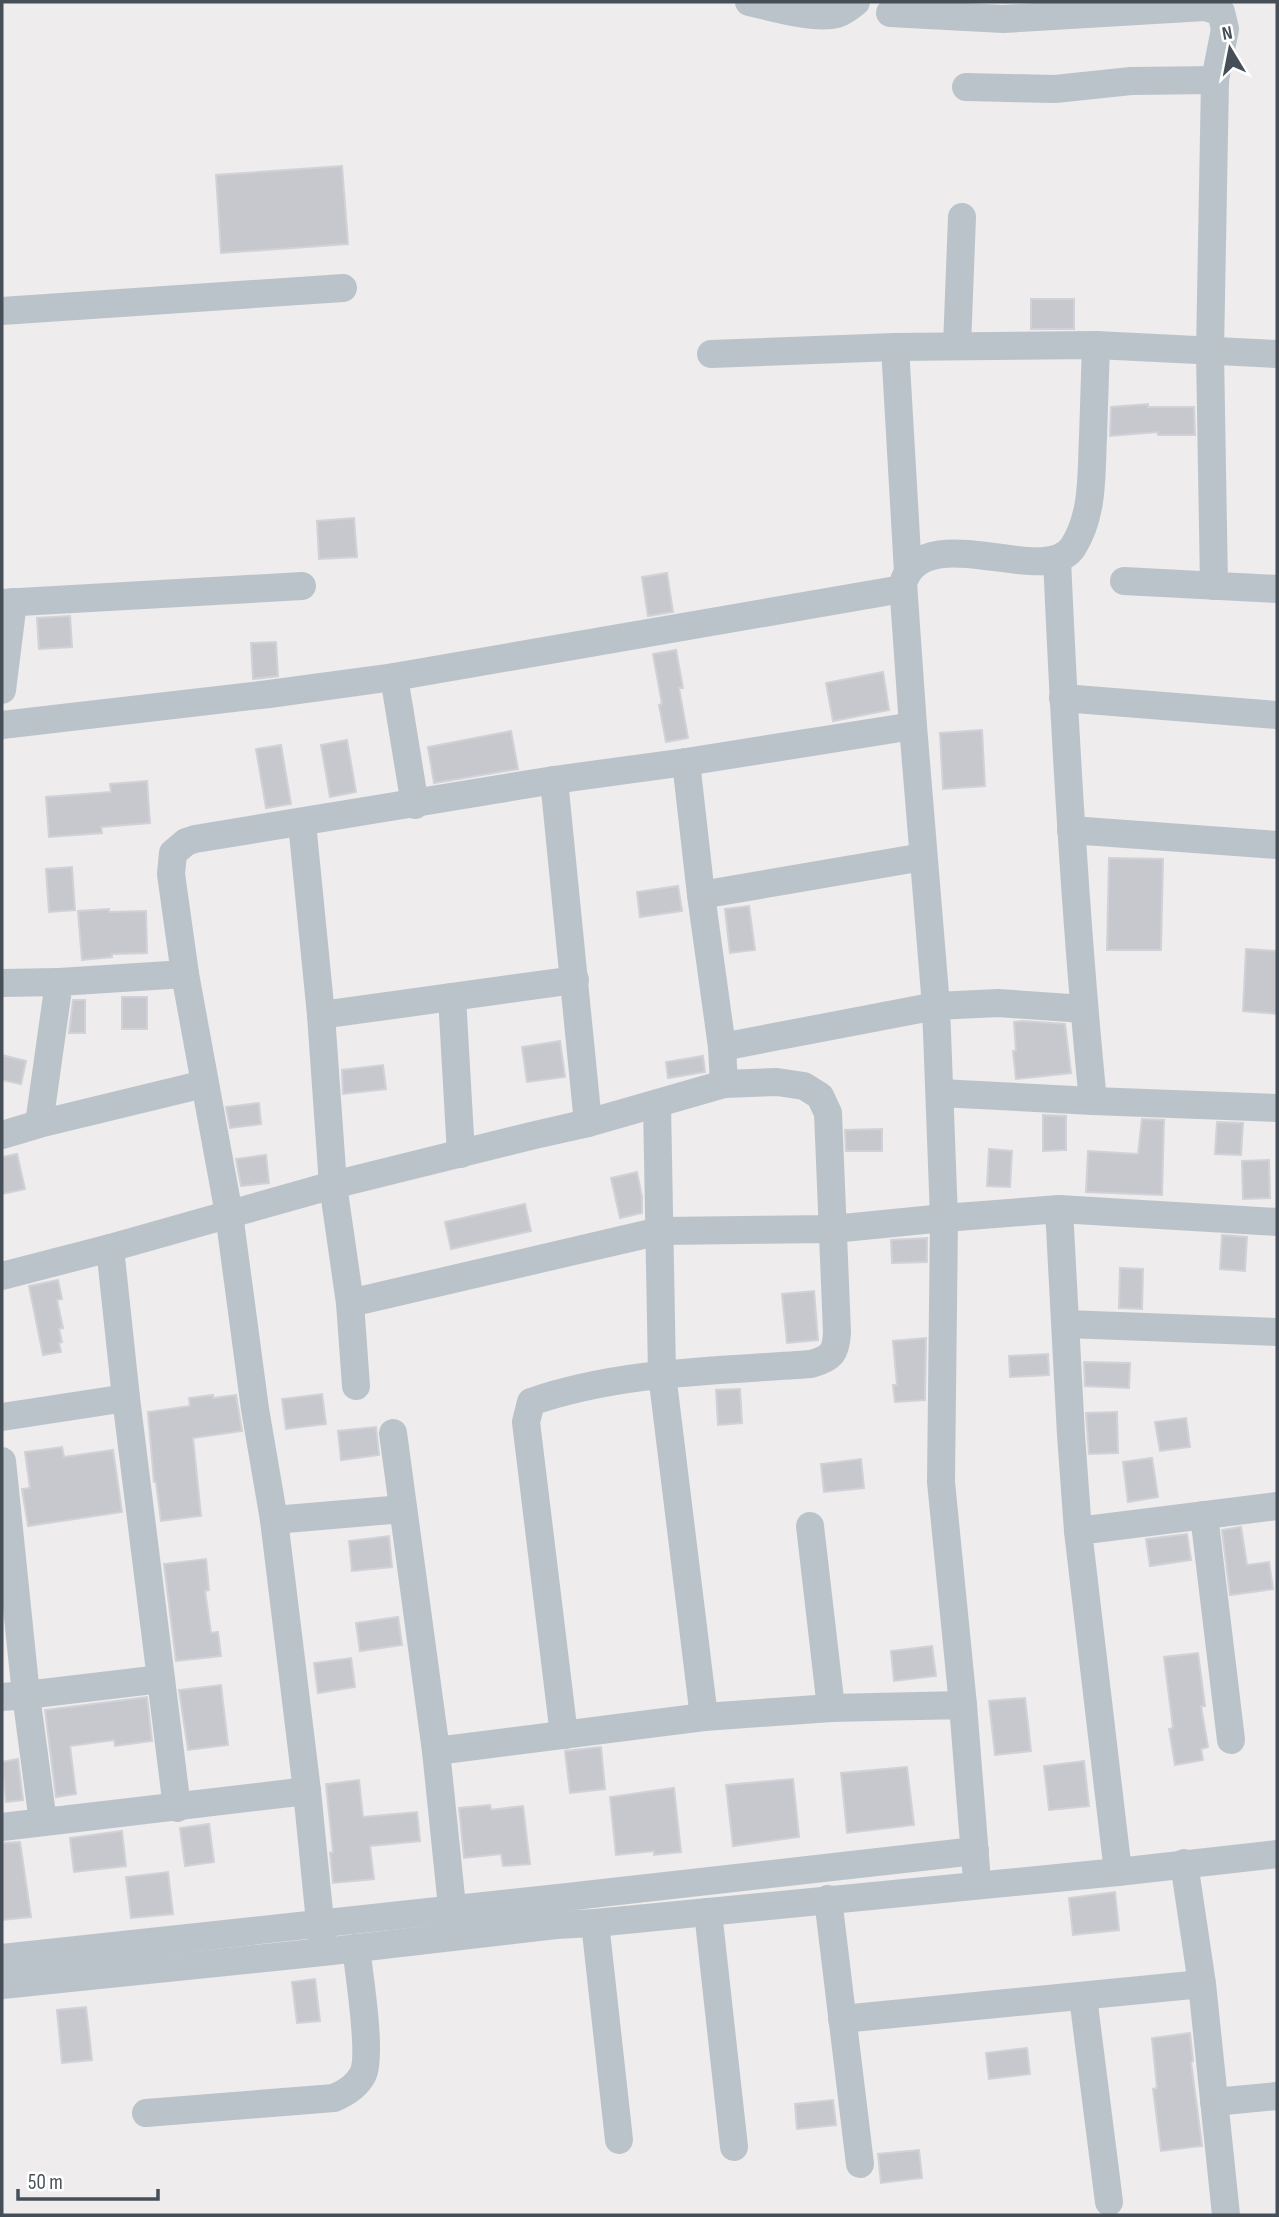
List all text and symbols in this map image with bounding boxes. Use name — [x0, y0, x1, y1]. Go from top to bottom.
north arrow — [1195, 14, 1265, 84]
text: N — [1220, 22, 1234, 46]
scale bar — [18, 2158, 158, 2202]
text: 50 m — [28, 2170, 63, 2195]

